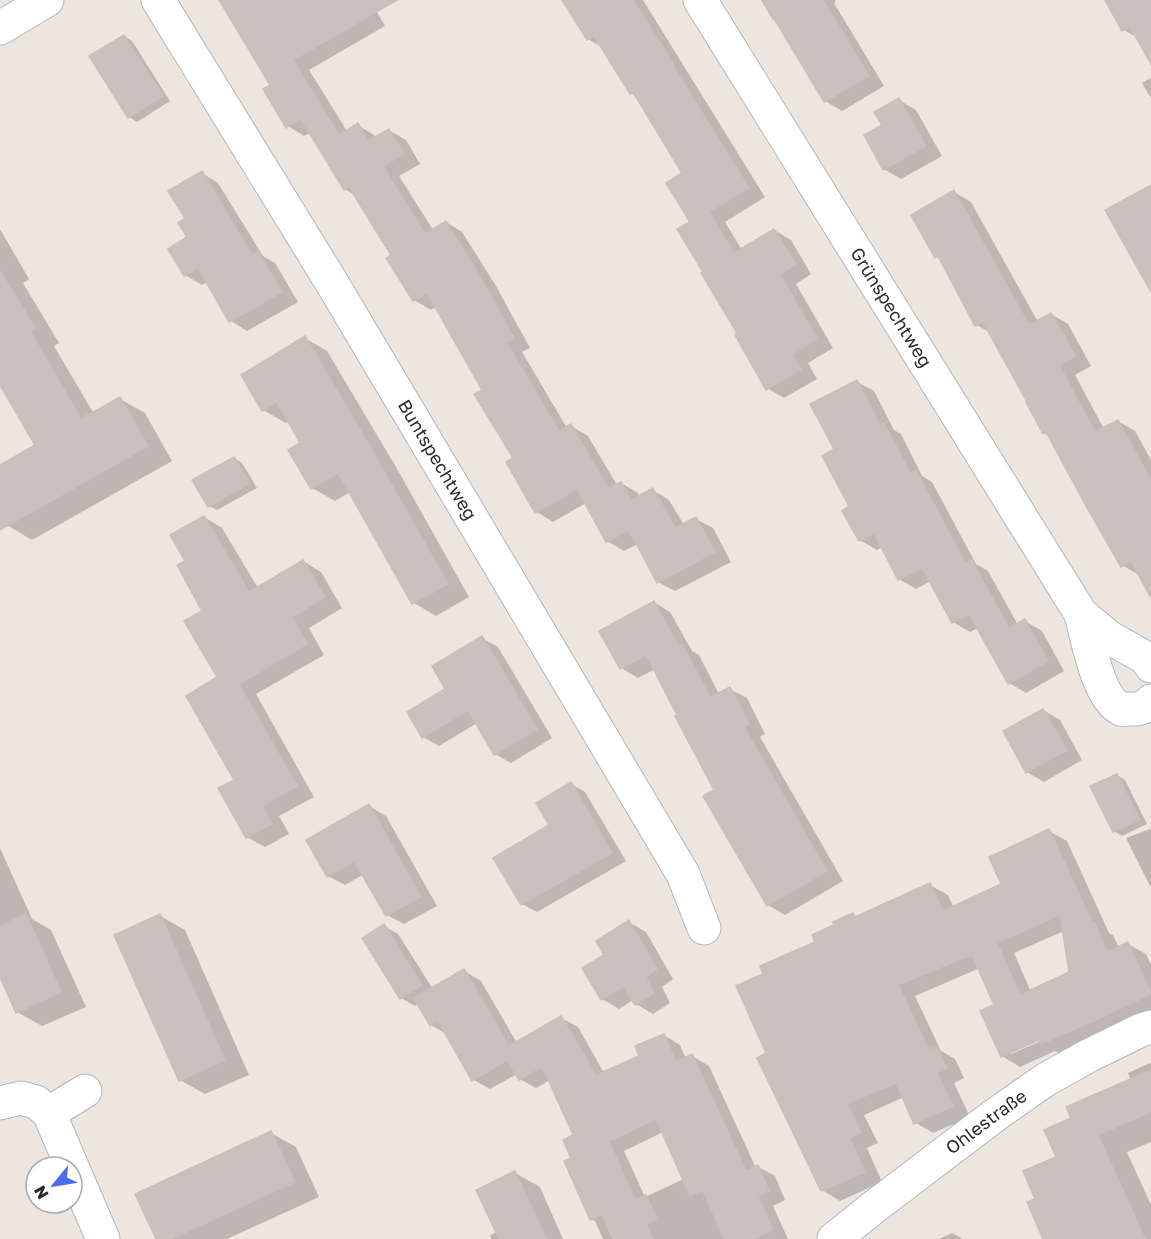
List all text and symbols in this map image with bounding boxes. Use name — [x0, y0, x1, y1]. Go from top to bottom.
street label: Grünspechtweg — [846, 243, 937, 371]
street label: Buntspechtweg — [394, 395, 482, 524]
street label: Ohlestraße — [941, 1084, 1031, 1159]
north arrow — [24, 1155, 84, 1215]
text: N — [29, 1182, 53, 1203]

